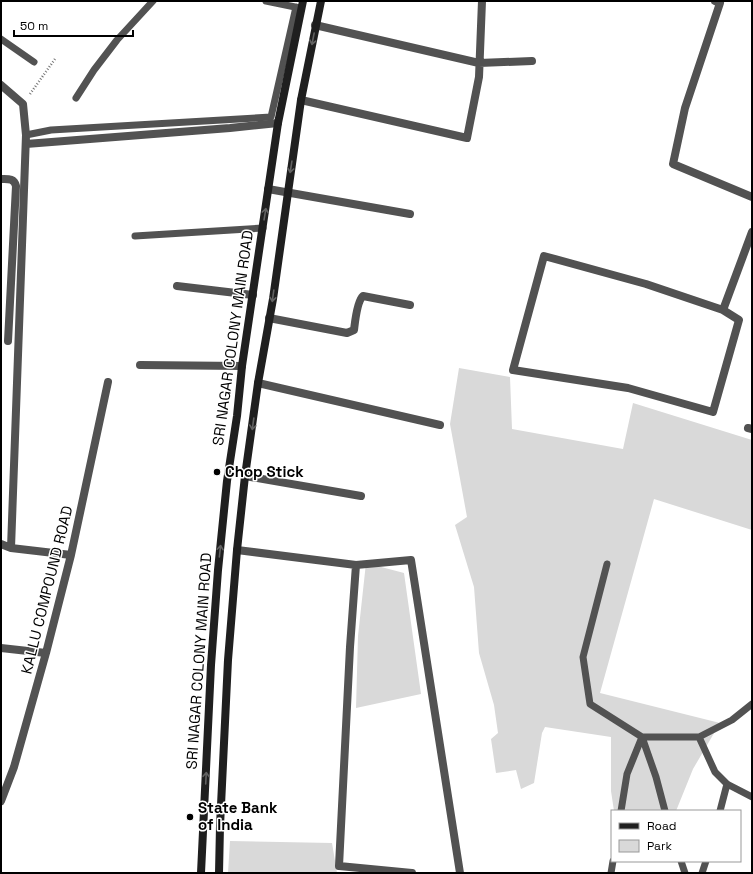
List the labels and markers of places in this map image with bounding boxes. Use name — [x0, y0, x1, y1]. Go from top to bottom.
place label: Chop Stick — [225, 462, 304, 481]
marker: Chop Stick — [212, 467, 222, 477]
place label: State Bank of India — [198, 798, 278, 834]
marker: State Bank of India — [185, 812, 195, 822]

